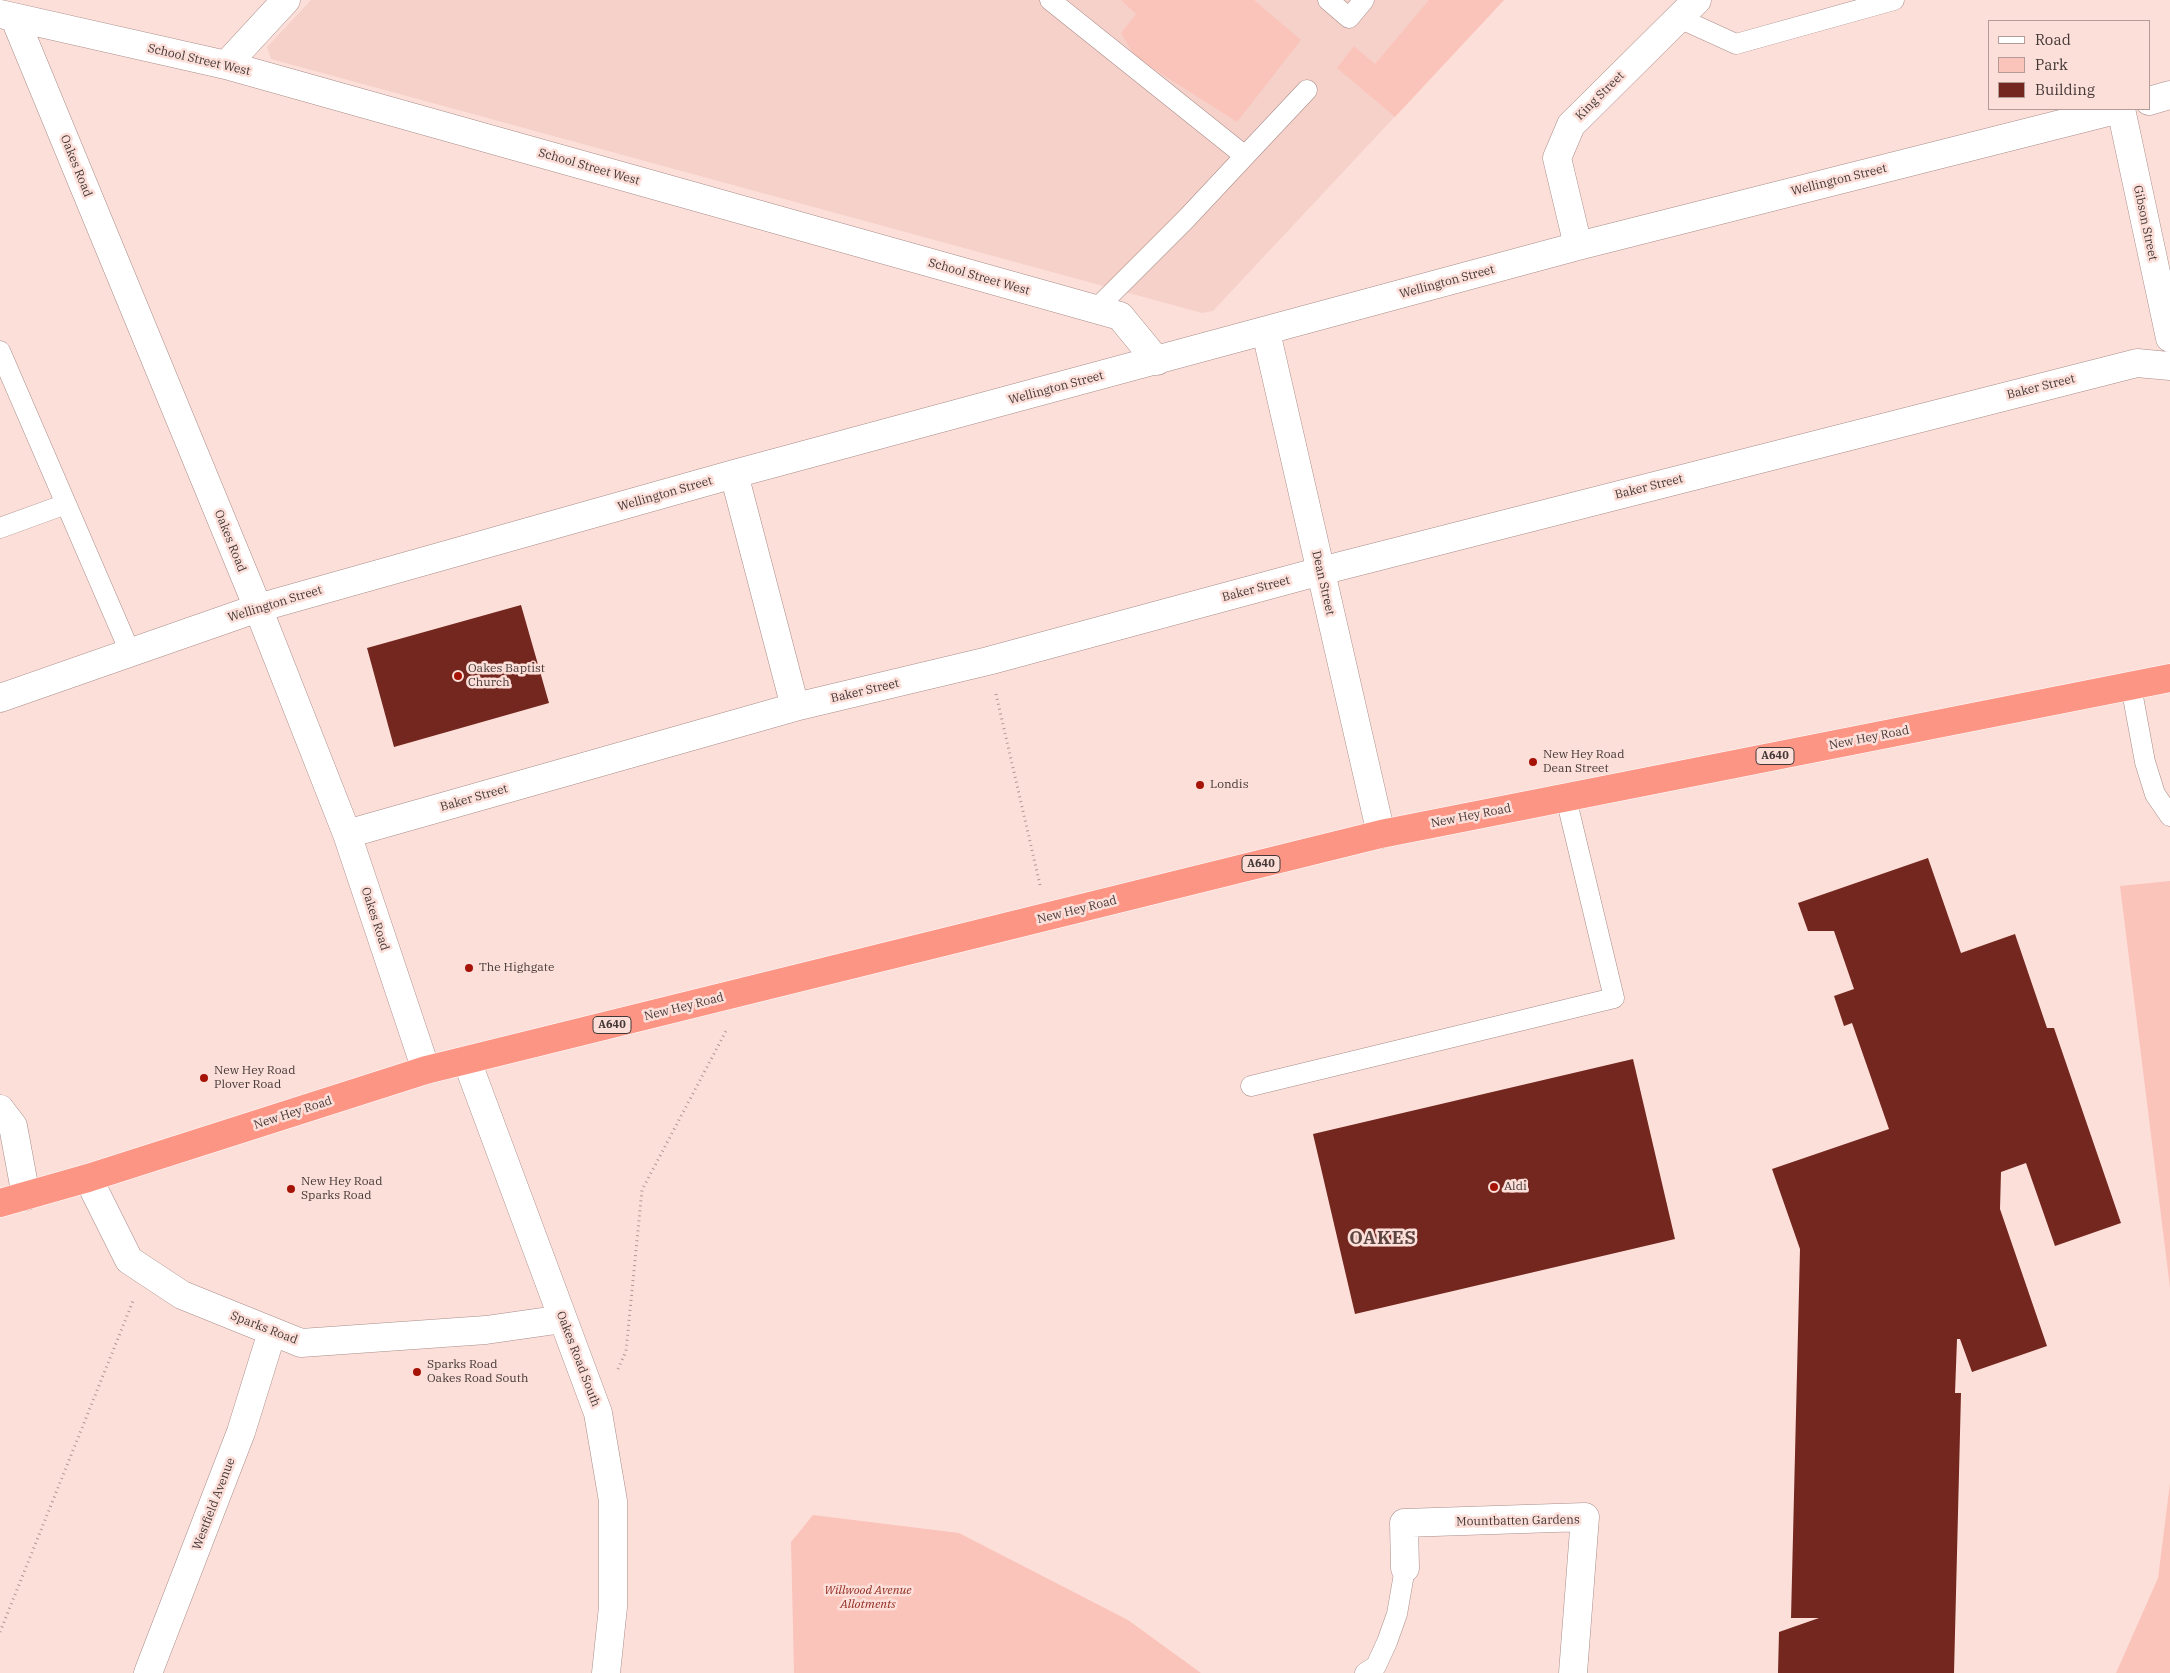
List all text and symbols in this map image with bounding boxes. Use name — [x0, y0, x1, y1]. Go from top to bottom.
legend — [1988, 20, 2150, 110]
text: Road — [2035, 30, 2071, 49]
street label: School Street West — [146, 41, 252, 79]
text: Park — [2035, 55, 2068, 74]
street label: King Street — [1573, 69, 1627, 123]
text: Building — [2035, 80, 2095, 99]
street label: Oakes Road — [57, 133, 95, 199]
street label: School Street West — [537, 146, 641, 188]
street label: Wellington Street — [1790, 161, 1888, 199]
street label: Gibson Street — [2130, 184, 2160, 262]
street label: School Street West — [927, 256, 1031, 298]
street label: Wellington Street — [1398, 262, 1496, 302]
street label: Wellington Street — [1007, 368, 1105, 408]
street label: Baker Street — [2005, 372, 2077, 402]
street label: Baker Street — [1613, 472, 1685, 502]
street label: Wellington Street — [616, 474, 714, 514]
street label: Oakes Road — [211, 508, 249, 574]
street label: Dean Street — [1309, 549, 1337, 617]
street label: Baker Street — [1220, 573, 1292, 605]
street label: Wellington Street — [226, 583, 324, 625]
place label: Oakes Baptist Church — [468, 662, 545, 690]
marker: Oakes Baptist Church — [452, 670, 464, 682]
street label: Baker Street — [829, 676, 901, 706]
street label: New Hey Road — [1828, 723, 1910, 753]
place label: New Hey Road Dean Street — [1543, 748, 1624, 776]
road number: A640 — [1756, 748, 1794, 764]
marker: New Hey Road Dean Street — [1527, 756, 1539, 768]
place label: Londis — [1210, 778, 1248, 792]
marker: Londis — [1194, 779, 1206, 791]
street label: Baker Street — [439, 781, 509, 815]
street label: New Hey Road — [1430, 801, 1512, 831]
road number: A640 — [1242, 856, 1280, 872]
street label: Oakes Road — [358, 886, 392, 952]
street label: New Hey Road — [1036, 893, 1118, 927]
place label: The Highgate — [479, 961, 554, 975]
marker: The Highgate — [463, 962, 475, 974]
street label: New Hey Road — [643, 990, 725, 1024]
road number: A640 — [593, 1016, 631, 1034]
place label: New Hey Road Plover Road — [214, 1064, 295, 1092]
marker: New Hey Road Plover Road — [198, 1072, 210, 1084]
street label: New Hey Road — [252, 1094, 334, 1132]
place label: New Hey Road Sparks Road — [301, 1175, 382, 1203]
place label: Aldi — [1504, 1180, 1527, 1194]
marker: Aldi — [1488, 1181, 1500, 1193]
marker: New Hey Road Sparks Road — [285, 1183, 297, 1195]
district label: OAKES — [1349, 1228, 1417, 1250]
street label: Sparks Road — [228, 1309, 300, 1347]
street label: Oakes Road South — [553, 1309, 603, 1409]
place label: Sparks Road Oakes Road South — [427, 1358, 528, 1386]
marker: Sparks Road Oakes Road South — [411, 1366, 423, 1378]
street label: Westfield Avenue — [190, 1456, 238, 1552]
street label: Mountbatten Gardens — [1456, 1513, 1580, 1529]
park label: Willwood Avenue Allotments — [824, 1584, 912, 1612]

